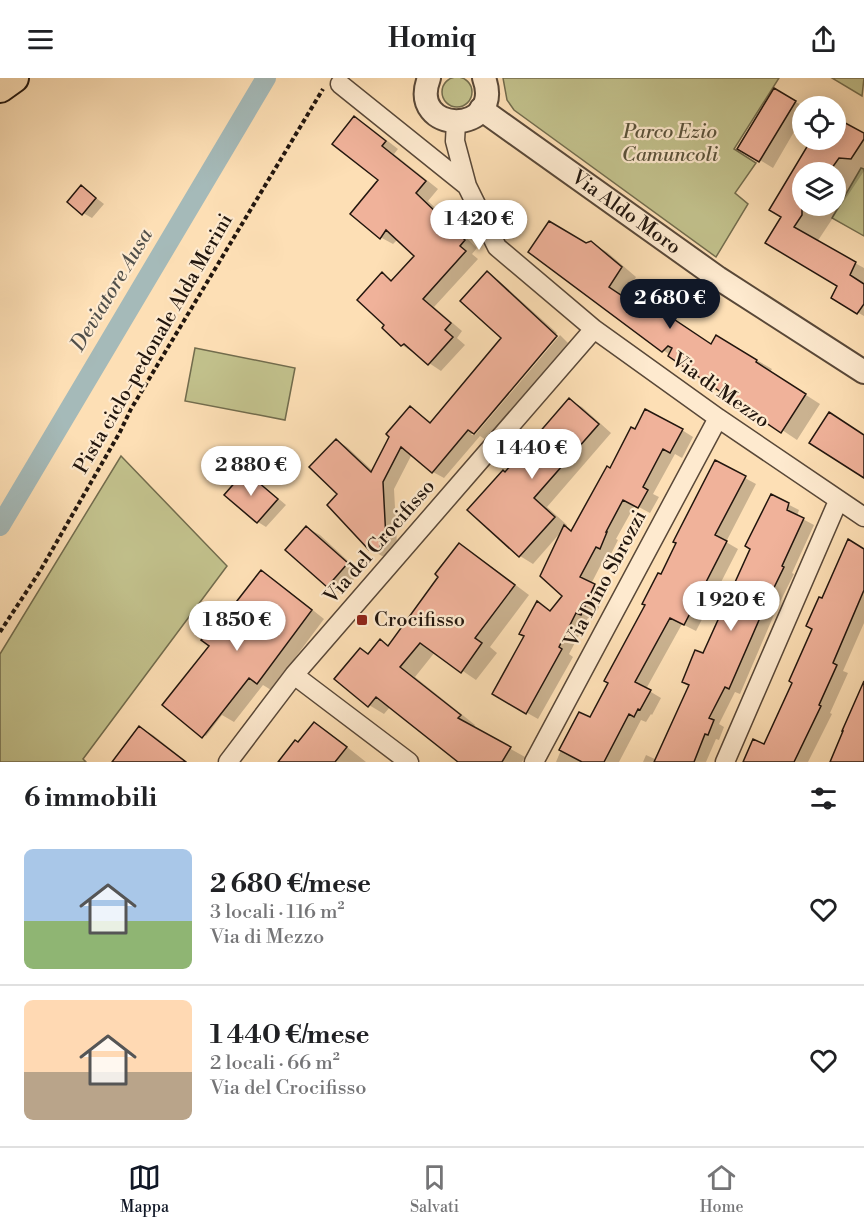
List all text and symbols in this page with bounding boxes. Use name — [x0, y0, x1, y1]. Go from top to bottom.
text: Homiq — [388, 22, 476, 56]
icon: menu — [24, 23, 57, 56]
icon: share — [807, 23, 840, 56]
map controls — [792, 96, 846, 216]
button: locate — [792, 96, 846, 150]
park label: Parco Ezio Camuncoli — [622, 120, 719, 168]
button: layers — [792, 162, 846, 216]
street label: Via Aldo Moro — [565, 164, 686, 260]
pin: 1 420 € — [424, 200, 534, 251]
text: 1 420 € — [444, 207, 514, 232]
street label: Pista ciclo-pedonale Alda Merini — [69, 209, 239, 478]
water label: Deviatore Ausa — [65, 224, 159, 357]
pin: 2 680 € — [615, 279, 725, 330]
text: 2 680 € — [634, 286, 706, 311]
street label: Via di Mezzo — [665, 347, 774, 434]
pin: 1 440 € — [477, 429, 587, 480]
text: 1 440 € — [497, 436, 567, 461]
pin: 2 880 € — [196, 446, 306, 497]
text: 2 880 € — [215, 453, 287, 478]
street label: Via del Crocifisso — [319, 475, 441, 610]
street label: Via Dino Sbrozzi — [559, 506, 653, 653]
pin: 1 920 € — [676, 581, 786, 632]
text: 1 920 € — [697, 588, 765, 613]
pin: 1 850 € — [182, 601, 292, 652]
text: 1 850 € — [203, 608, 271, 633]
place label: Crocifisso — [374, 608, 465, 633]
marker: Crocifisso — [355, 613, 369, 627]
text: 6 immobili — [24, 782, 157, 814]
icon: filters — [807, 782, 840, 815]
text: 2 680 €/mese — [210, 868, 371, 900]
icon: home — [72, 873, 144, 945]
icon: heart — [807, 893, 840, 926]
text: 3 locali · 116 m² — [210, 900, 345, 925]
text: Via di Mezzo — [210, 925, 324, 950]
text: 1 440 €/mese — [210, 1019, 370, 1051]
icon: home — [72, 1024, 144, 1096]
icon: heart — [807, 1044, 840, 1077]
text: 2 locali · 66 m² — [210, 1051, 340, 1076]
text: Via del Crocifisso — [210, 1076, 367, 1101]
tab: Mappa — [120, 1161, 169, 1217]
tab: Salvati — [410, 1161, 459, 1217]
tab: Home — [700, 1161, 744, 1217]

